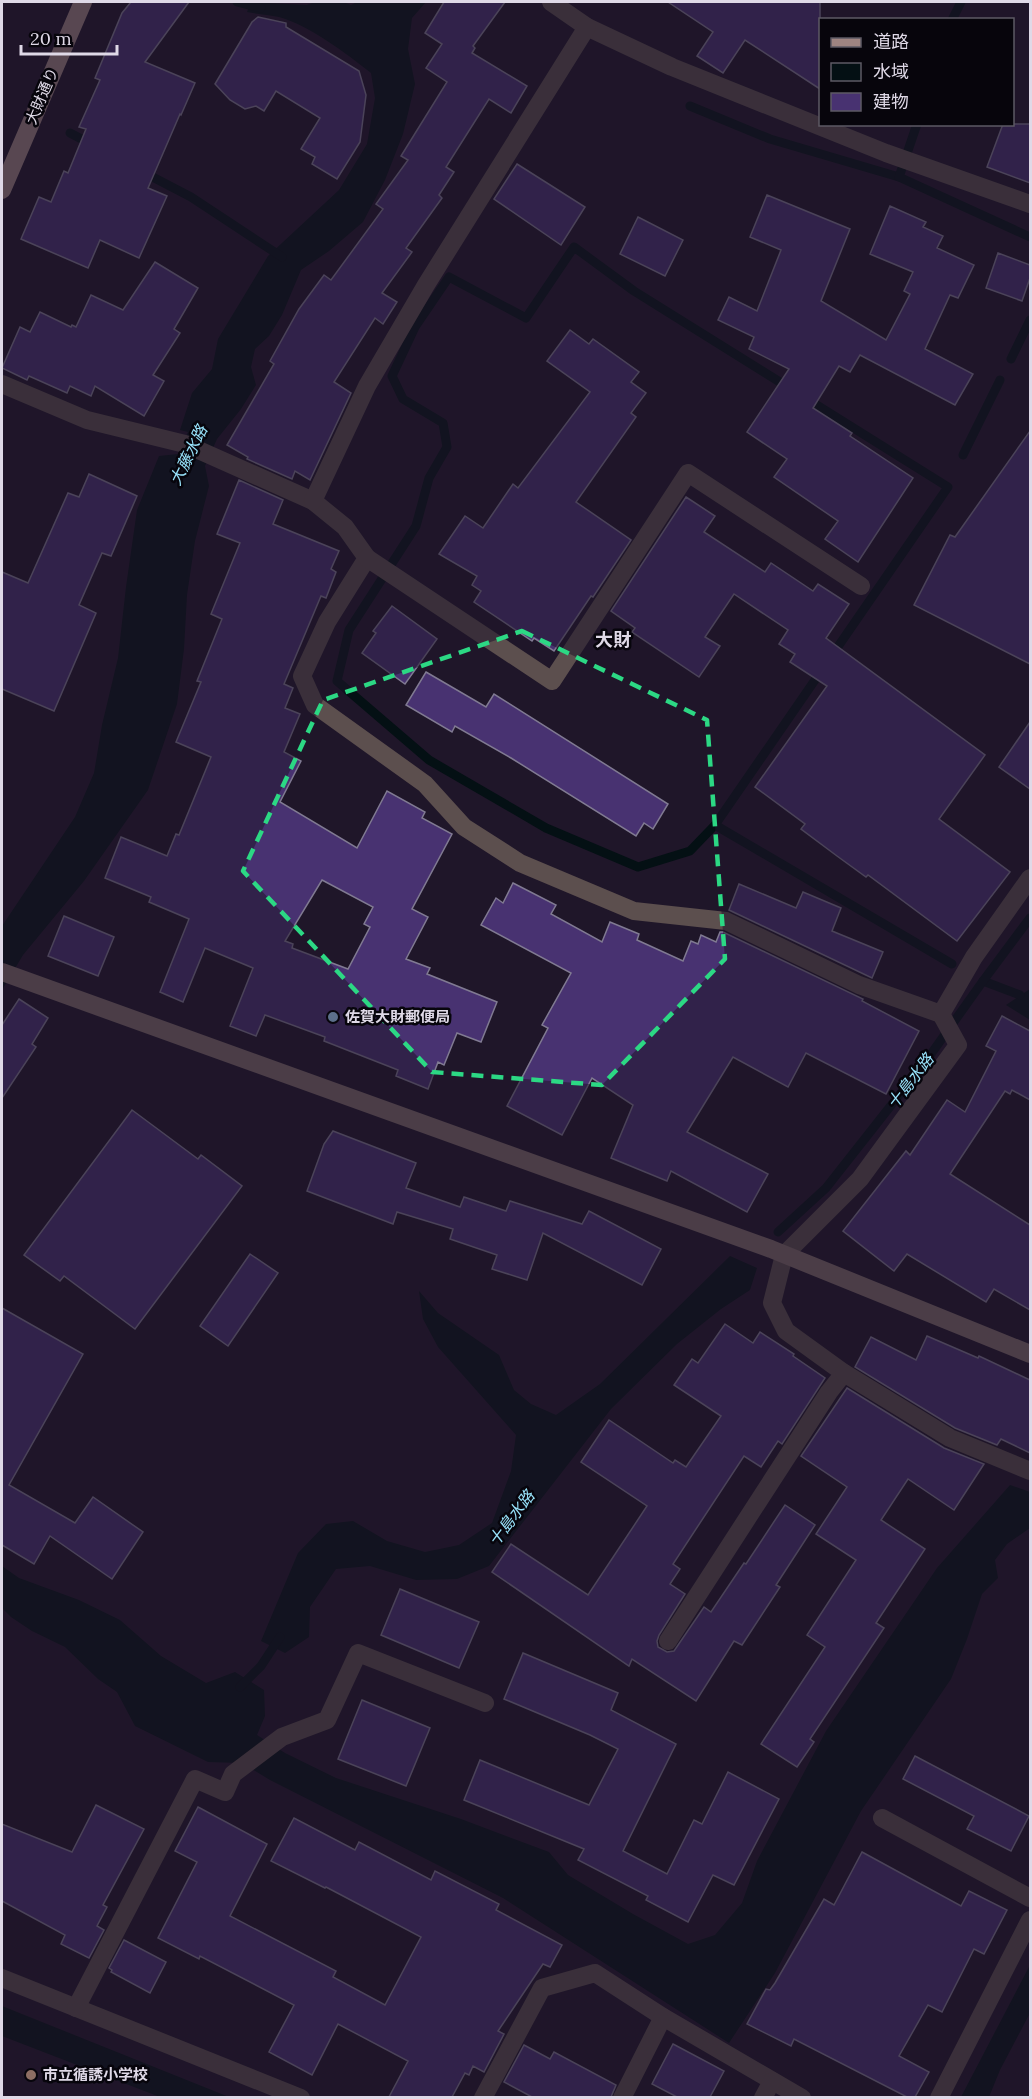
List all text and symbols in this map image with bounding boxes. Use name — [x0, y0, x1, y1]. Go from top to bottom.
scale bar — [21, 18, 117, 56]
legend — [819, 18, 1014, 126]
text: 20 m — [30, 27, 72, 50]
text: 道路 — [873, 30, 909, 53]
text: 水域 — [873, 60, 909, 83]
street label: 大財通り — [21, 64, 62, 127]
text: 建物 — [873, 90, 909, 113]
water label: 大藤水路 — [165, 420, 212, 488]
district label: 大財 — [595, 628, 631, 651]
place label: 佐賀大財郵便局 — [345, 1007, 450, 1026]
marker: 佐賀大財郵便局 — [326, 1010, 340, 1024]
water label: 十島水路 — [882, 1048, 939, 1112]
water label: 十島水路 — [484, 1485, 539, 1550]
place label: 市立循誘小学校 — [43, 2065, 148, 2084]
marker: 市立循誘小学校 — [24, 2068, 38, 2082]

